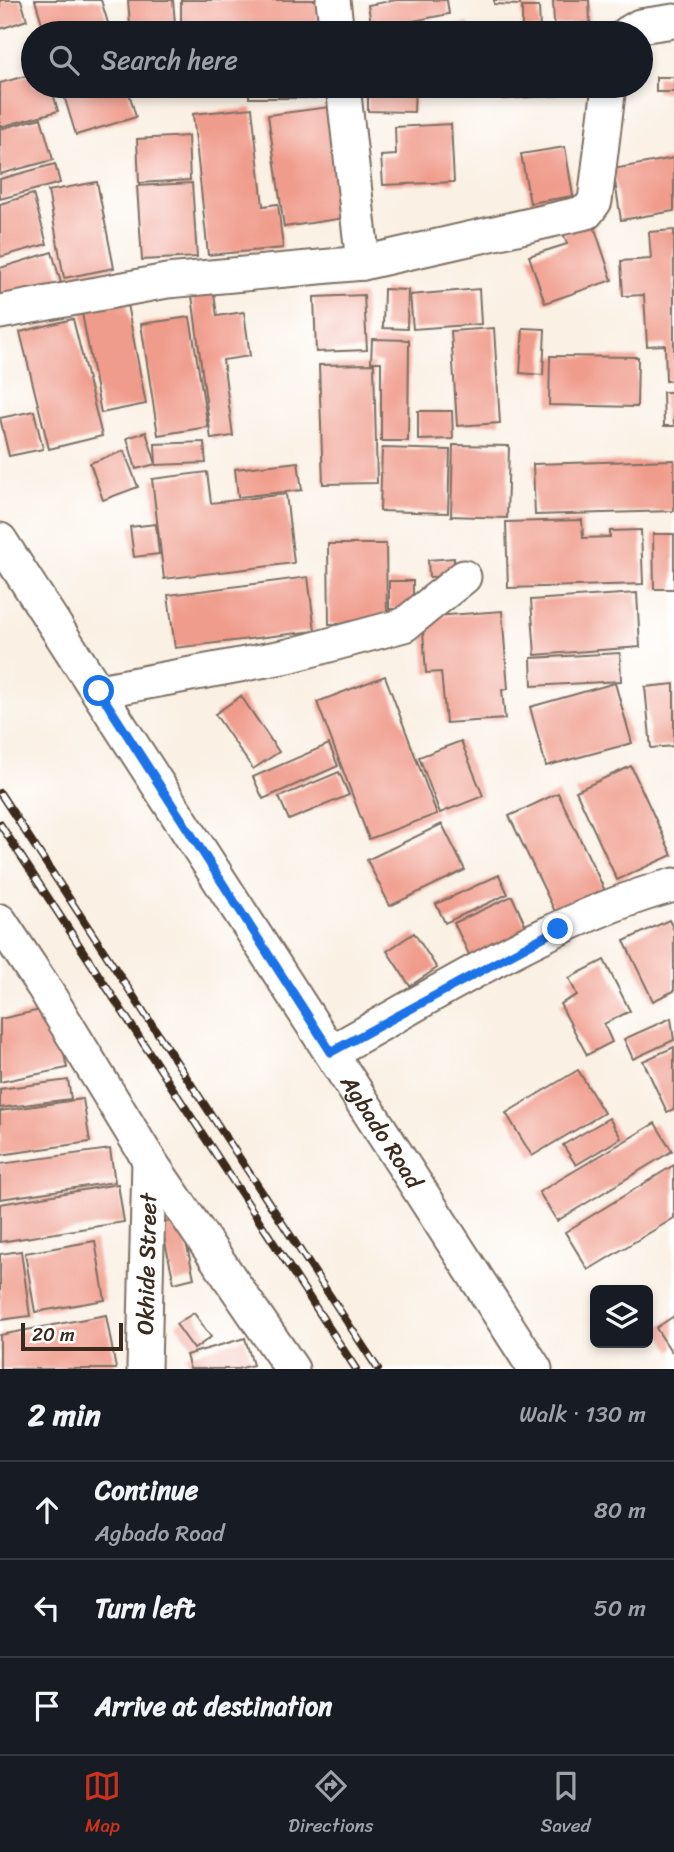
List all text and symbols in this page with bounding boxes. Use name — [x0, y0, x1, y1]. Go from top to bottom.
search box — [21, 21, 653, 98]
text: Search here — [101, 37, 238, 83]
icon: search — [45, 41, 83, 79]
route start — [83, 675, 114, 706]
route end — [542, 913, 573, 944]
street label: Agbado Road — [328, 1065, 435, 1199]
street label: Okhide Street — [125, 1191, 169, 1335]
map controls — [590, 1285, 653, 1348]
button: layers — [590, 1285, 653, 1348]
text: 20 m — [32, 1318, 75, 1351]
scale bar — [21, 1320, 122, 1352]
text: 2 min — [28, 1388, 101, 1442]
text: Walk · 130 m — [519, 1394, 646, 1435]
text: Continue — [95, 1467, 198, 1513]
text: 80 m — [594, 1490, 646, 1531]
icon: ahead — [28, 1491, 66, 1529]
text: Agbado Road — [95, 1513, 224, 1554]
text: Turn left — [95, 1585, 195, 1631]
text: 50 m — [594, 1588, 646, 1629]
icon: left — [28, 1589, 66, 1627]
text: Arrive at destination — [95, 1683, 332, 1729]
icon: arrive — [28, 1687, 66, 1725]
tab: Map — [83, 1767, 121, 1842]
tab: Directions — [288, 1767, 374, 1842]
tab: Saved — [540, 1767, 591, 1842]

